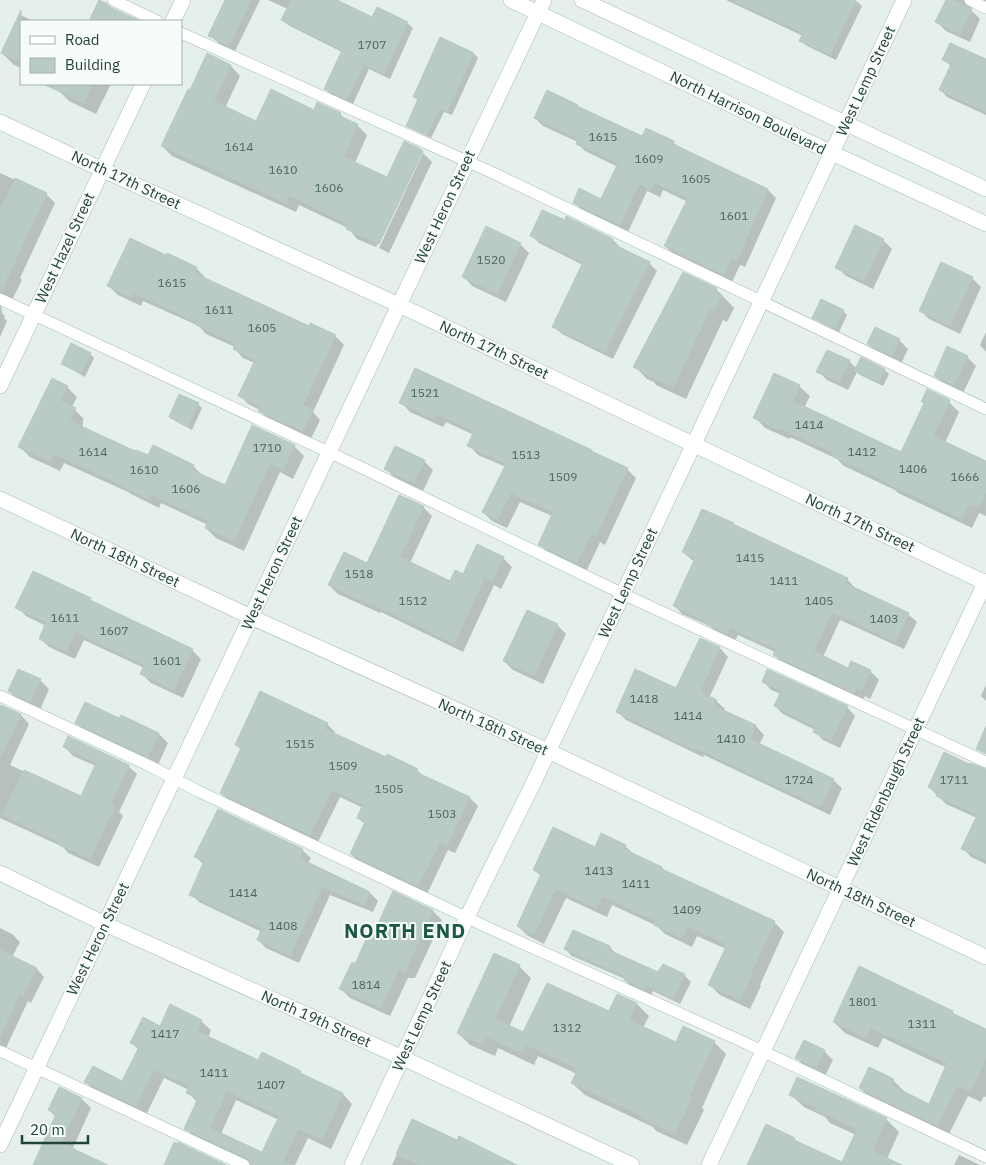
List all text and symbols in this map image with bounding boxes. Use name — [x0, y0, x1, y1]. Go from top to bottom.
legend — [20, 20, 182, 85]
street label: West Lemp Street — [832, 23, 899, 139]
text: Road — [65, 30, 100, 49]
house number: 1707 — [358, 37, 386, 52]
text: Building — [65, 55, 120, 74]
street label: North Harrison Boulevard — [667, 66, 829, 159]
house number: 1615 — [589, 129, 617, 144]
house number: 1614 — [225, 139, 253, 154]
street label: North 17th Street — [69, 146, 184, 213]
street label: West Heron Street — [410, 147, 479, 267]
house number: 1609 — [635, 151, 663, 166]
house number: 1610 — [269, 162, 297, 177]
house number: 1605 — [682, 171, 710, 186]
house number: 1606 — [315, 180, 343, 195]
street label: West Hazel Street — [31, 189, 98, 306]
house number: 1601 — [720, 208, 748, 223]
house number: 1520 — [477, 252, 505, 267]
house number: 1615 — [158, 275, 186, 290]
house number: 1611 — [205, 302, 233, 317]
street label: North 17th Street — [437, 316, 552, 383]
house number: 1605 — [248, 320, 276, 335]
house number: 1521 — [411, 385, 439, 400]
house number: 1414 — [795, 417, 823, 432]
house number: 1710 — [253, 440, 281, 455]
house number: 1614 — [79, 444, 107, 459]
house number: 1412 — [848, 444, 876, 459]
house number: 1513 — [512, 447, 540, 462]
house number: 1406 — [899, 461, 927, 476]
house number: 1610 — [130, 462, 158, 477]
house number: 1509 — [549, 469, 577, 484]
house number: 1666 — [951, 469, 979, 484]
house number: 1606 — [172, 481, 200, 496]
street label: North 17th Street — [803, 489, 918, 556]
street label: West Heron Street — [237, 513, 306, 633]
street label: North 18th Street — [68, 524, 183, 591]
street label: West Lemp Street — [594, 525, 661, 641]
house number: 1415 — [736, 550, 764, 565]
house number: 1518 — [345, 566, 373, 581]
house number: 1411 — [770, 573, 798, 588]
house number: 1512 — [399, 593, 427, 608]
house number: 1405 — [805, 593, 833, 608]
house number: 1611 — [51, 610, 79, 625]
house number: 1403 — [870, 611, 898, 626]
house number: 1607 — [100, 623, 128, 638]
house number: 1601 — [153, 653, 181, 668]
house number: 1418 — [630, 691, 658, 706]
street label: North 18th Street — [435, 694, 551, 759]
house number: 1414 — [674, 708, 702, 723]
street label: West Ridenbaugh Street — [843, 714, 929, 869]
house number: 1410 — [717, 731, 745, 746]
house number: 1515 — [286, 736, 314, 751]
house number: 1509 — [329, 758, 357, 773]
house number: 1724 — [785, 772, 813, 787]
house number: 1711 — [940, 772, 968, 787]
house number: 1505 — [375, 781, 403, 796]
house number: 1503 — [428, 806, 456, 821]
house number: 1413 — [585, 863, 613, 878]
street label: North 18th Street — [804, 864, 919, 931]
house number: 1411 — [622, 876, 650, 891]
street label: West Heron Street — [62, 879, 133, 998]
house number: 1414 — [229, 885, 257, 900]
house number: 1409 — [673, 902, 701, 917]
district label: NORTH END — [344, 917, 466, 944]
house number: 1408 — [269, 918, 297, 933]
street label: West Lemp Street — [388, 958, 455, 1074]
house number: 1814 — [352, 977, 380, 992]
street label: North 19th Street — [258, 986, 374, 1051]
house number: 1801 — [849, 994, 877, 1009]
house number: 1311 — [908, 1016, 936, 1031]
house number: 1312 — [553, 1020, 581, 1035]
house number: 1417 — [151, 1026, 179, 1041]
house number: 1411 — [200, 1065, 228, 1080]
house number: 1407 — [257, 1077, 285, 1092]
scale bar — [22, 1112, 89, 1144]
text: 20 m — [30, 1120, 65, 1139]

